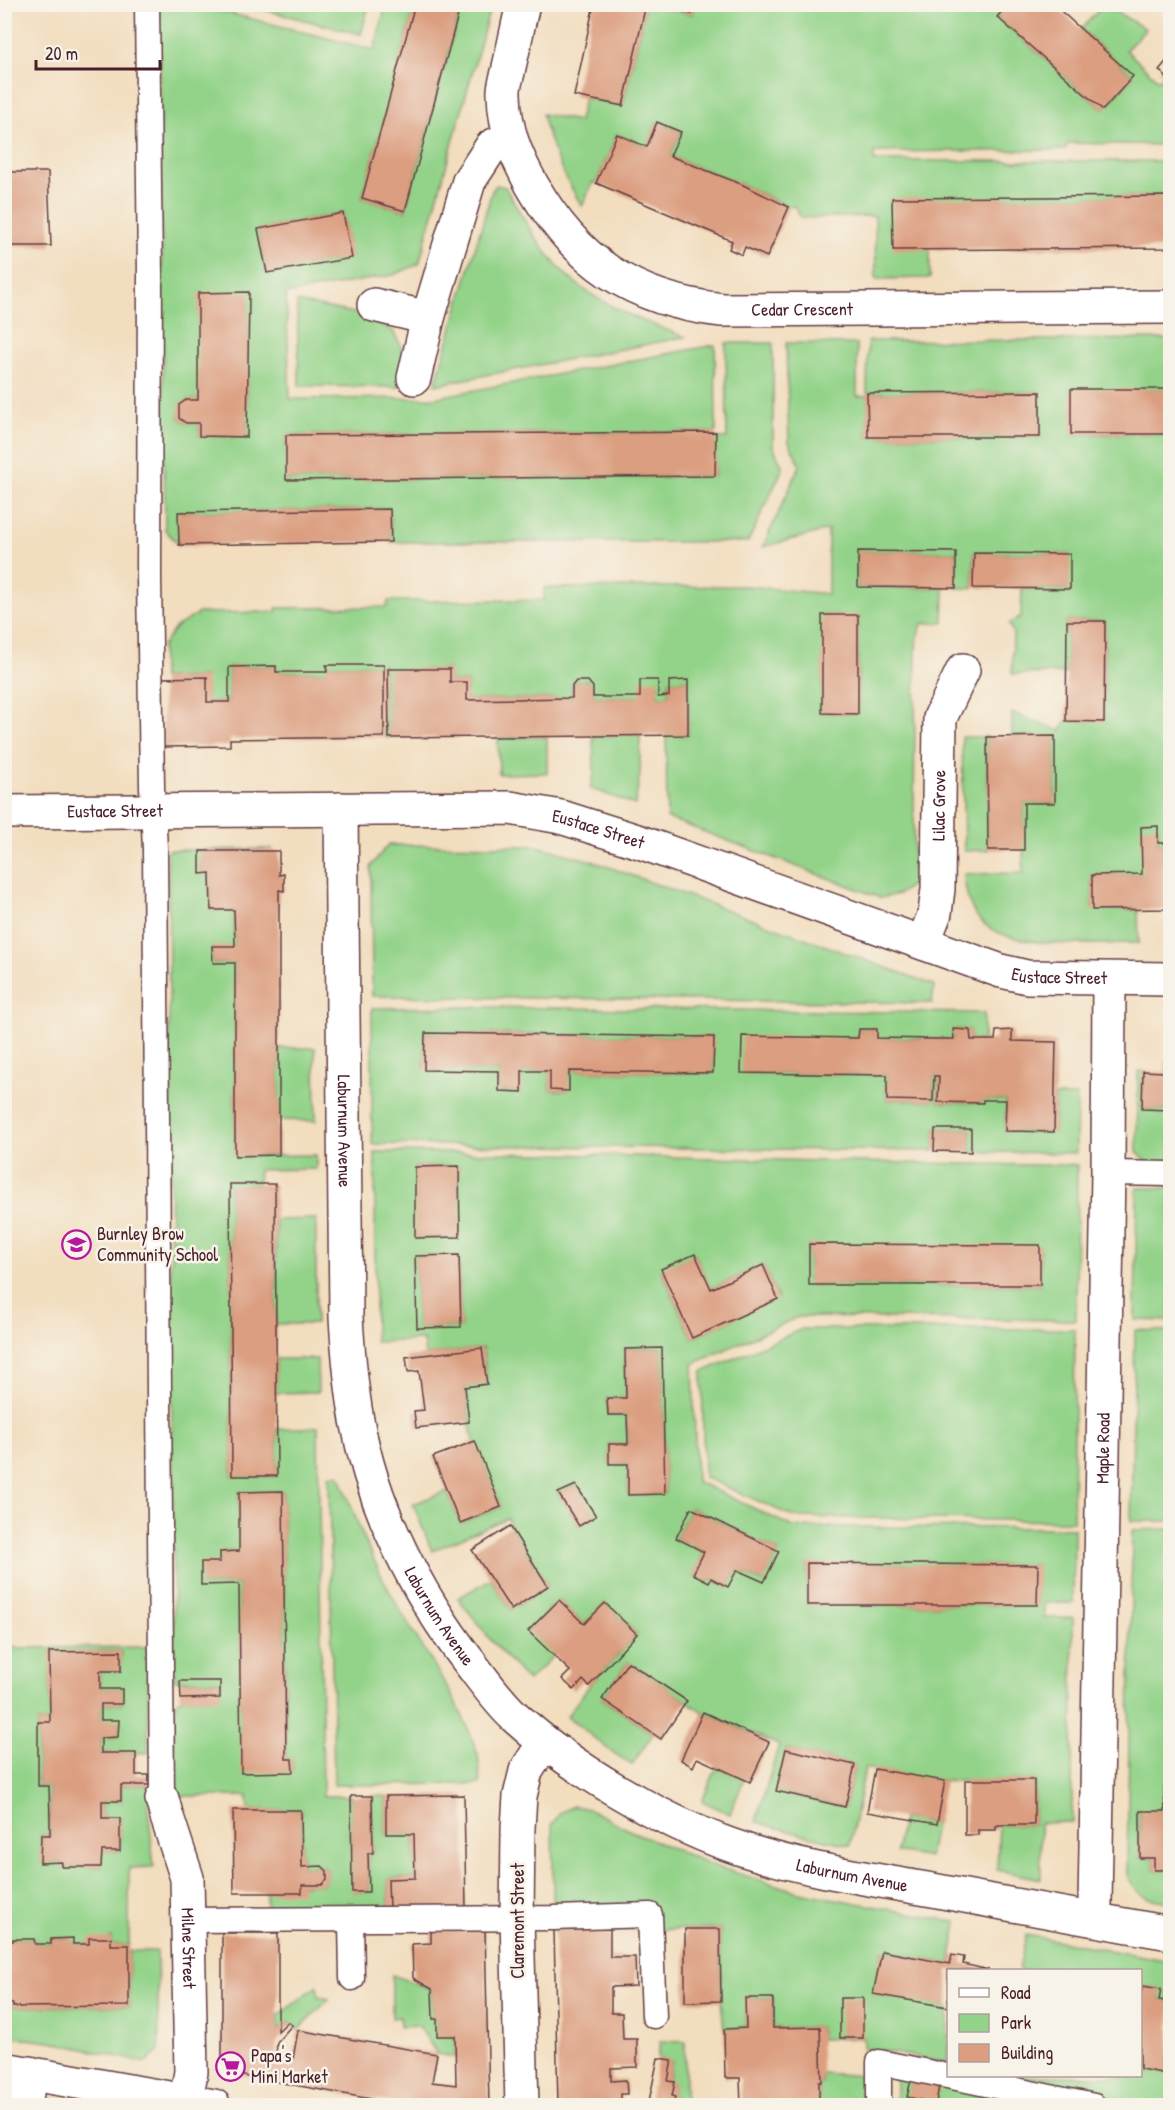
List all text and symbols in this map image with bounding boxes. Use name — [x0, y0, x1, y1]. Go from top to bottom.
scale bar — [36, 33, 160, 71]
text: 20 m — [45, 41, 78, 66]
street label: Cedar Crescent — [751, 296, 854, 322]
street label: Lilac Grove — [926, 770, 951, 841]
street label: Eustace Street — [67, 798, 164, 824]
street label: Eustace Street — [550, 803, 649, 855]
street label: Eustace Street — [1009, 961, 1108, 990]
street label: Laburnum Avenue — [332, 1074, 358, 1187]
place label: Burnley Brow Community School — [97, 1221, 218, 1267]
school or university icon: Burnley Brow Community School — [60, 1228, 92, 1260]
street label: Maple Road — [1089, 1413, 1116, 1484]
street label: Laburnum Avenue — [399, 1562, 481, 1671]
street label: Laburnum Avenue — [794, 1852, 910, 1898]
street label: Claremont Street — [505, 1862, 530, 1979]
street label: Milne Street — [176, 1907, 202, 1990]
legend — [947, 1969, 1142, 2077]
text: Road — [1001, 1980, 1031, 2005]
text: Park — [1001, 2010, 1032, 2035]
text: Building — [1001, 2040, 1053, 2065]
place label: Papa's Mini Market — [251, 2043, 328, 2089]
supermarket icon: Papa's Mini Market — [214, 2050, 246, 2082]

